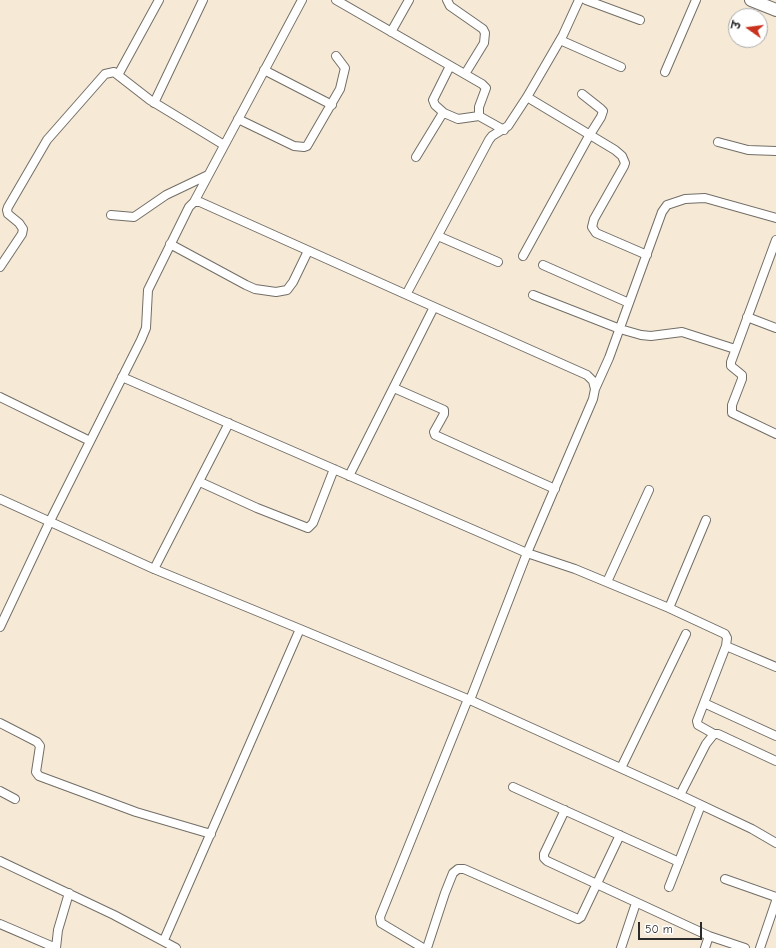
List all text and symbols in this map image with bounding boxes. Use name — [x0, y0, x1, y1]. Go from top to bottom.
north arrow — [728, 8, 768, 48]
text: उ — [730, 20, 744, 30]
scale bar — [640, 914, 704, 940]
text: 50 m — [645, 922, 673, 936]

